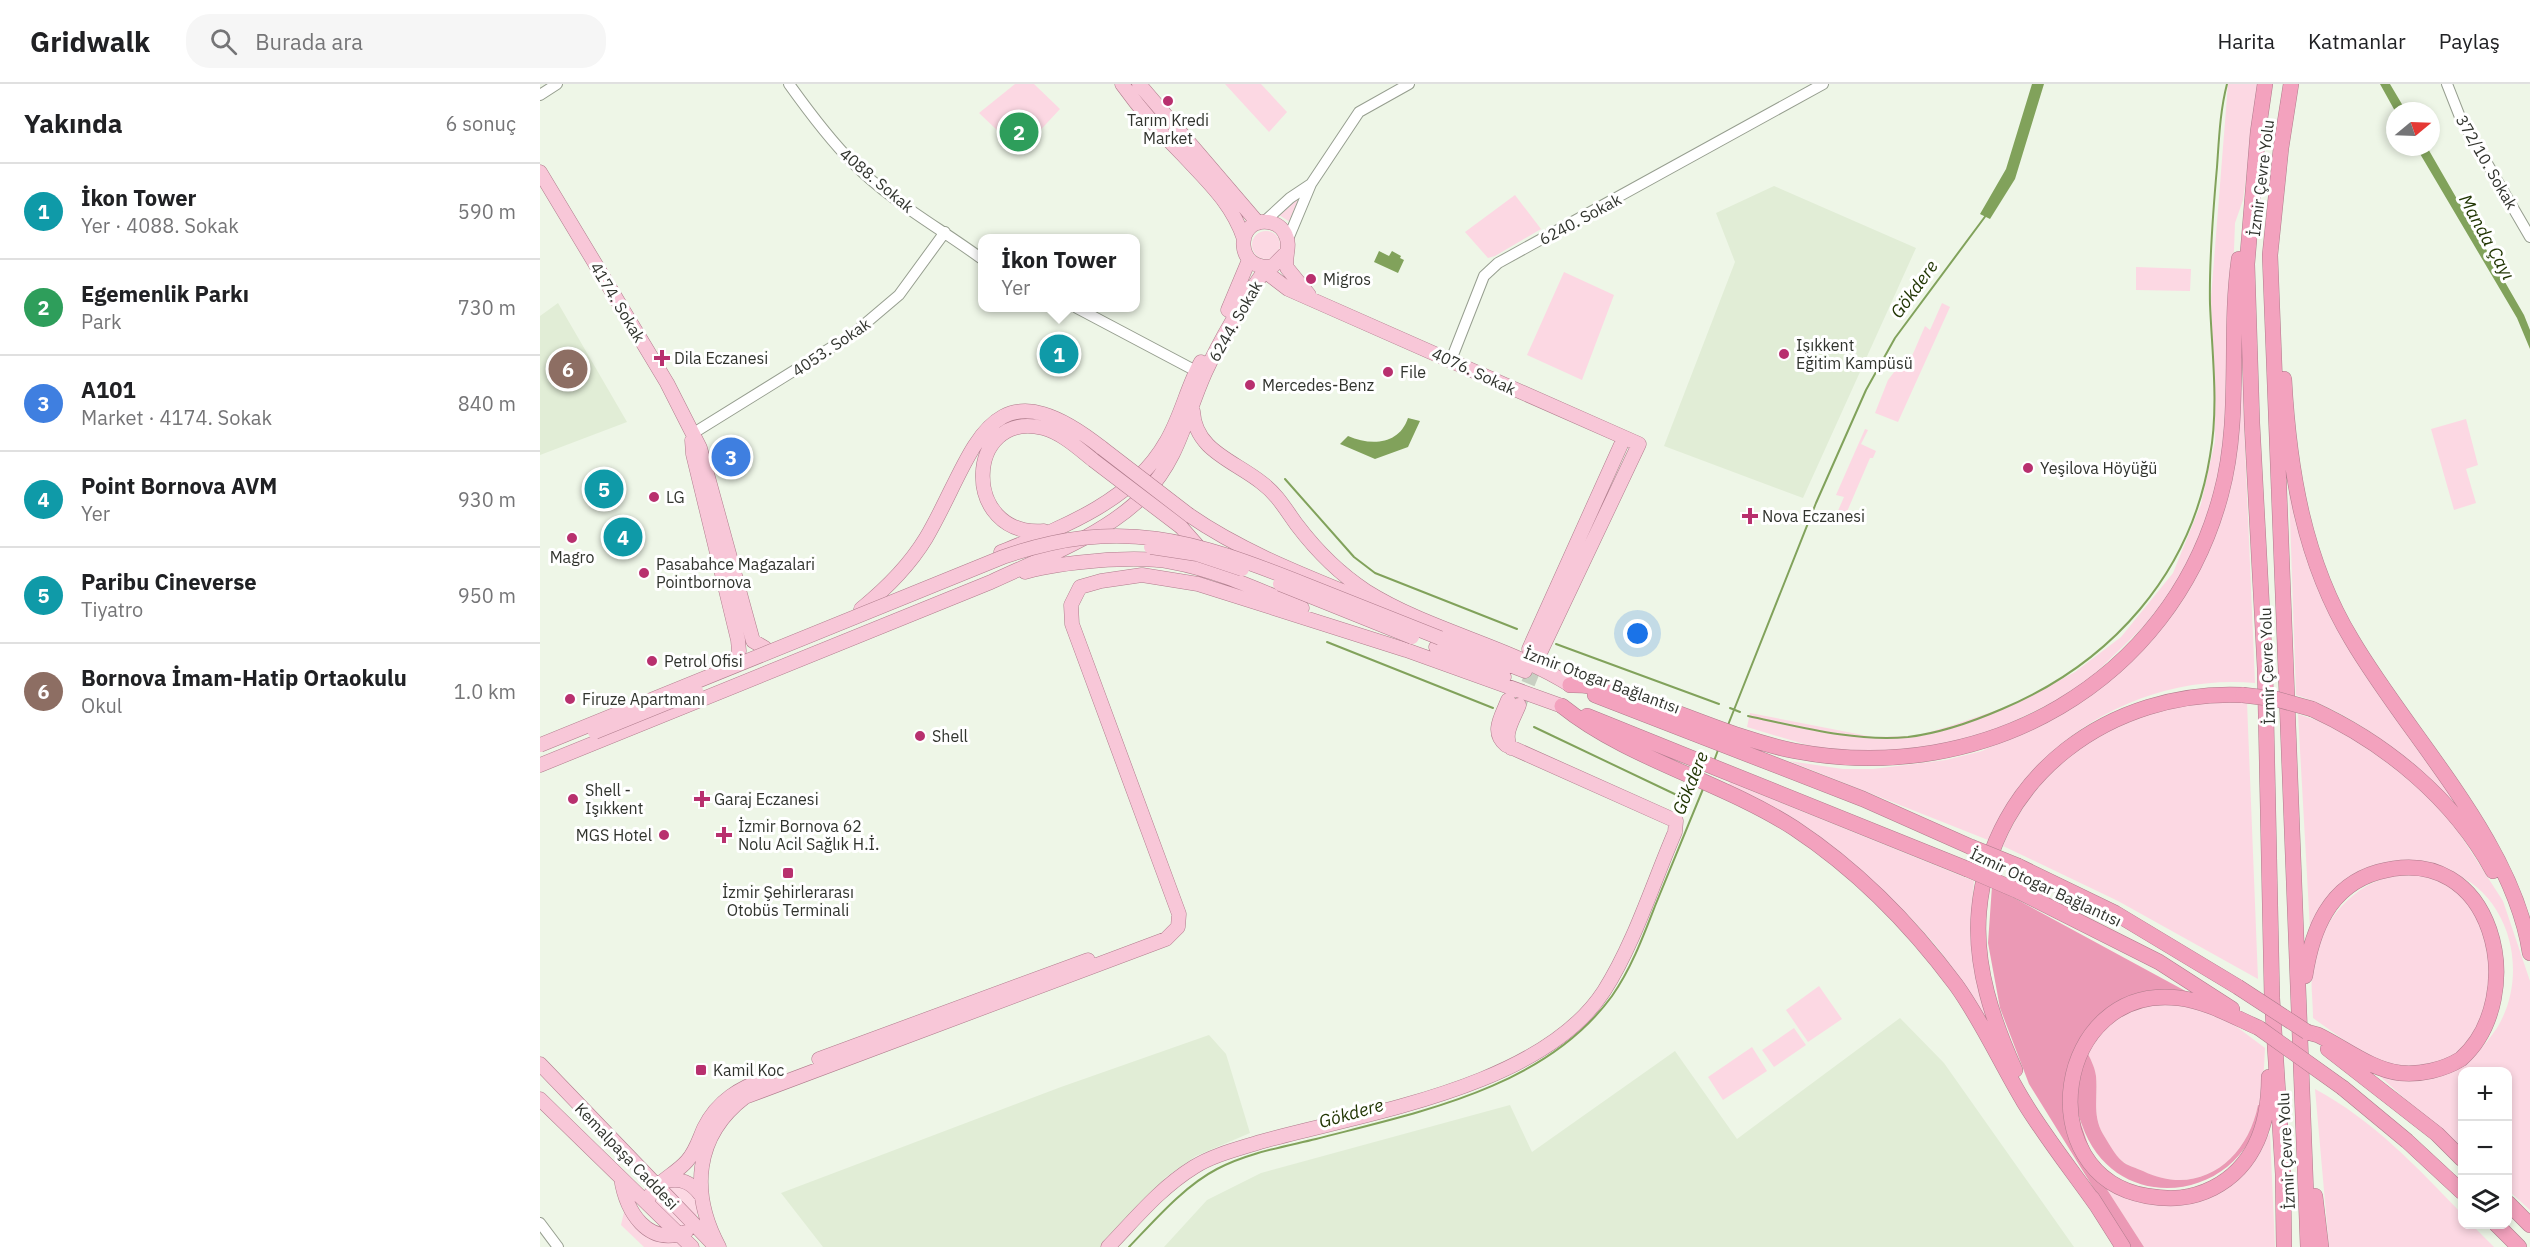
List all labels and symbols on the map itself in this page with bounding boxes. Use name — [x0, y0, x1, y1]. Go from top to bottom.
marker: Tarım Kredi Market — [1161, 94, 1175, 108]
north arrow — [2386, 102, 2440, 156]
pin: 2 — [1000, 110, 1038, 154]
place label: Tarım Kredi Market — [1127, 110, 1209, 148]
street label: 372/10. Sokak — [2452, 111, 2522, 213]
street label: İzmir Çevre Yolu — [2244, 119, 2278, 237]
street label: 4088. Sokak — [836, 143, 918, 217]
street label: 6240. Sokak — [1536, 189, 1625, 249]
water label: Manda Çayı — [2454, 190, 2520, 284]
water label: Gökdere — [1885, 255, 1943, 323]
street label: 4174. Sokak — [586, 258, 650, 346]
place label: Migros — [1323, 269, 1371, 289]
marker: Migros — [1304, 272, 1318, 286]
street label: 6244. Sokak — [1204, 276, 1266, 365]
street label: 4053. Sokak — [788, 313, 874, 380]
pin: 1 — [1040, 332, 1078, 376]
place label: Işıkkent Eğitim Kampüsü — [1796, 335, 1913, 373]
street label: 4076. Sokak — [1429, 343, 1520, 399]
pin: 6 — [549, 346, 588, 392]
marker: Işıkkent Eğitim Kampüsü — [1777, 347, 1791, 361]
place label: Dila Eczanesi — [674, 348, 768, 368]
marker: Dila Eczanesi — [655, 351, 669, 365]
place label: File — [1400, 362, 1426, 382]
marker: File — [1381, 365, 1395, 379]
place label: Mercedes-Benz — [1262, 375, 1374, 395]
marker: Mercedes-Benz — [1243, 378, 1257, 392]
pin: 3 — [712, 434, 750, 479]
place label: Yeşilova Höyüğü — [2040, 458, 2157, 478]
marker: Yeşilova Höyüğü — [2021, 461, 2035, 475]
pin: 5 — [584, 466, 624, 512]
place label: LG — [666, 487, 685, 507]
marker: LG — [647, 490, 661, 504]
place label: Nova Eczanesi — [1762, 506, 1865, 526]
marker: Nova Eczanesi — [1743, 509, 1757, 523]
pin: 4 — [604, 514, 643, 560]
marker: Magro — [565, 531, 579, 545]
place label: Magro — [550, 547, 594, 567]
place label: Pasabahce Magazalari Pointbornova — [656, 554, 815, 592]
marker: Pasabahce Magazalari Pointbornova — [637, 566, 651, 580]
street label: İzmir Çevre Yolu — [2255, 607, 2279, 725]
your location — [1623, 619, 1652, 648]
street label: İzmir Otogar Bağlantısı — [1521, 642, 1683, 718]
place label: Petrol Ofisi — [664, 651, 743, 671]
marker: Petrol Ofisi — [645, 654, 659, 668]
place label: Firuze Apartmanı — [582, 689, 705, 709]
marker: Firuze Apartmanı — [563, 692, 577, 706]
place label: Shell — [932, 726, 968, 746]
marker: Shell — [913, 729, 927, 743]
water label: Gökdere — [1667, 748, 1713, 818]
place label: Shell - Işıkkent — [585, 780, 643, 818]
place label: Garaj Eczanesi — [714, 789, 819, 809]
marker: Shell - Işıkkent — [566, 792, 580, 806]
marker: Garaj Eczanesi — [695, 792, 709, 806]
place label: İzmir Bornova 62 Nolu Acil Sağlık H.İ. — [738, 816, 879, 854]
place label: MGS Hotel — [576, 825, 652, 845]
marker: İzmir Bornova 62 Nolu Acil Sağlık H.İ. — [715, 826, 733, 844]
marker: MGS Hotel — [657, 828, 671, 842]
street label: İzmir Otogar Bağlantısı — [1967, 843, 2125, 931]
marker: İzmir Şehirlerarası Otobüs Terminali — [781, 866, 795, 880]
place label: İzmir Şehirlerarası Otobüs Terminali — [722, 882, 854, 920]
place label: Kamil Koc — [713, 1060, 784, 1080]
marker: Kamil Koc — [694, 1063, 708, 1077]
street label: İzmir Çevre Yolu — [2273, 1092, 2299, 1210]
water label: Gökdere — [1316, 1093, 1386, 1133]
street label: Kemalpaşa Caddesi — [571, 1098, 683, 1214]

